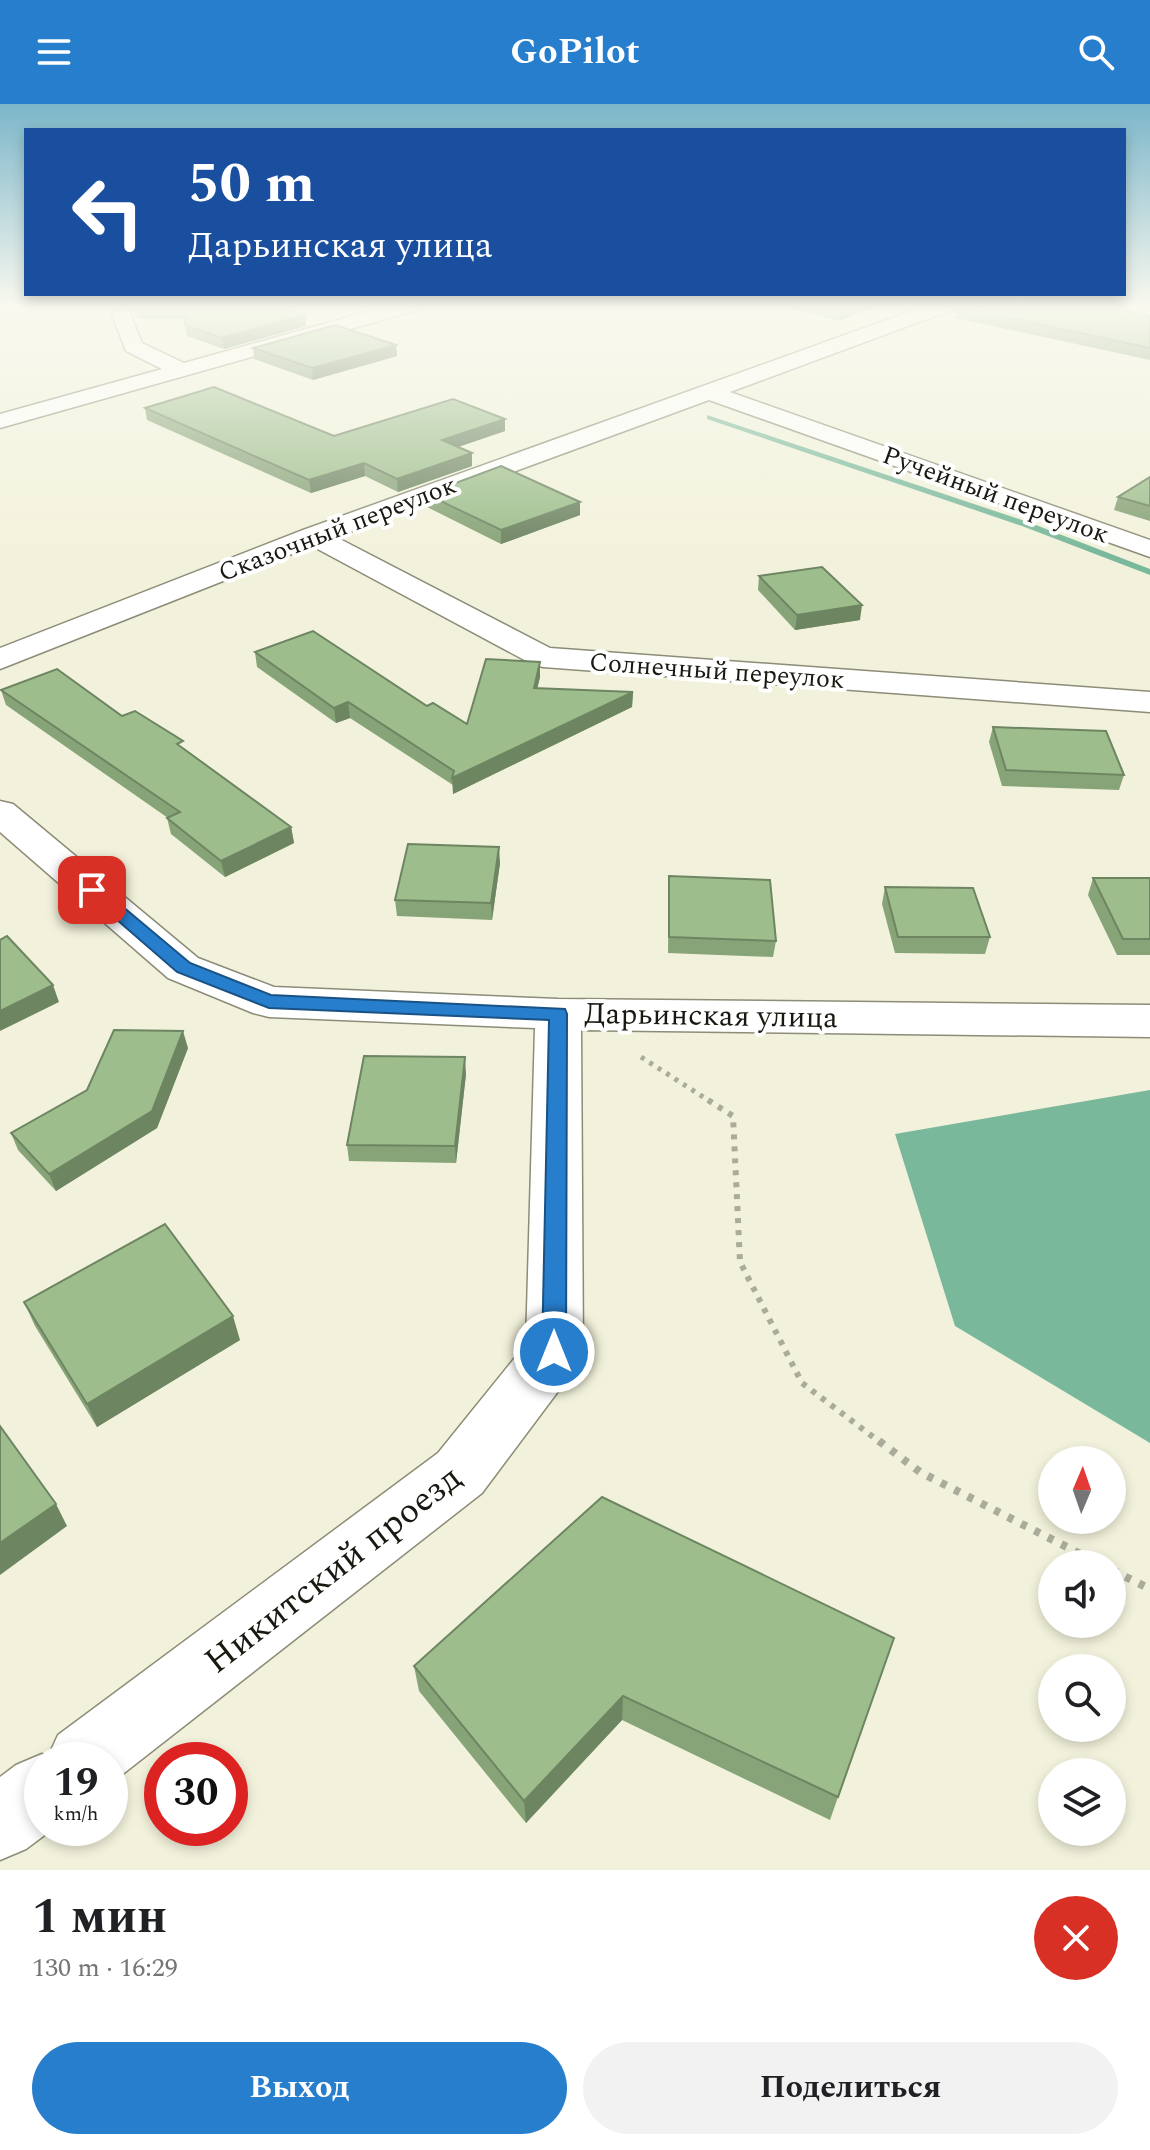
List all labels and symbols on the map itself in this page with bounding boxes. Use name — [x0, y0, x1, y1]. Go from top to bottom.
street label: Ручейный переулок — [877, 435, 1115, 555]
street label: Сказочный переулок — [212, 465, 462, 593]
street label: Солнечный переулок — [588, 642, 846, 700]
pin — [58, 856, 126, 924]
street label: Дарьинская улица — [584, 991, 839, 1041]
position arrow — [512, 1310, 596, 1394]
north arrow — [1038, 1446, 1126, 1534]
street label: Никитский проезд — [193, 1452, 474, 1688]
speed limit sign: 30 — [144, 1742, 248, 1846]

